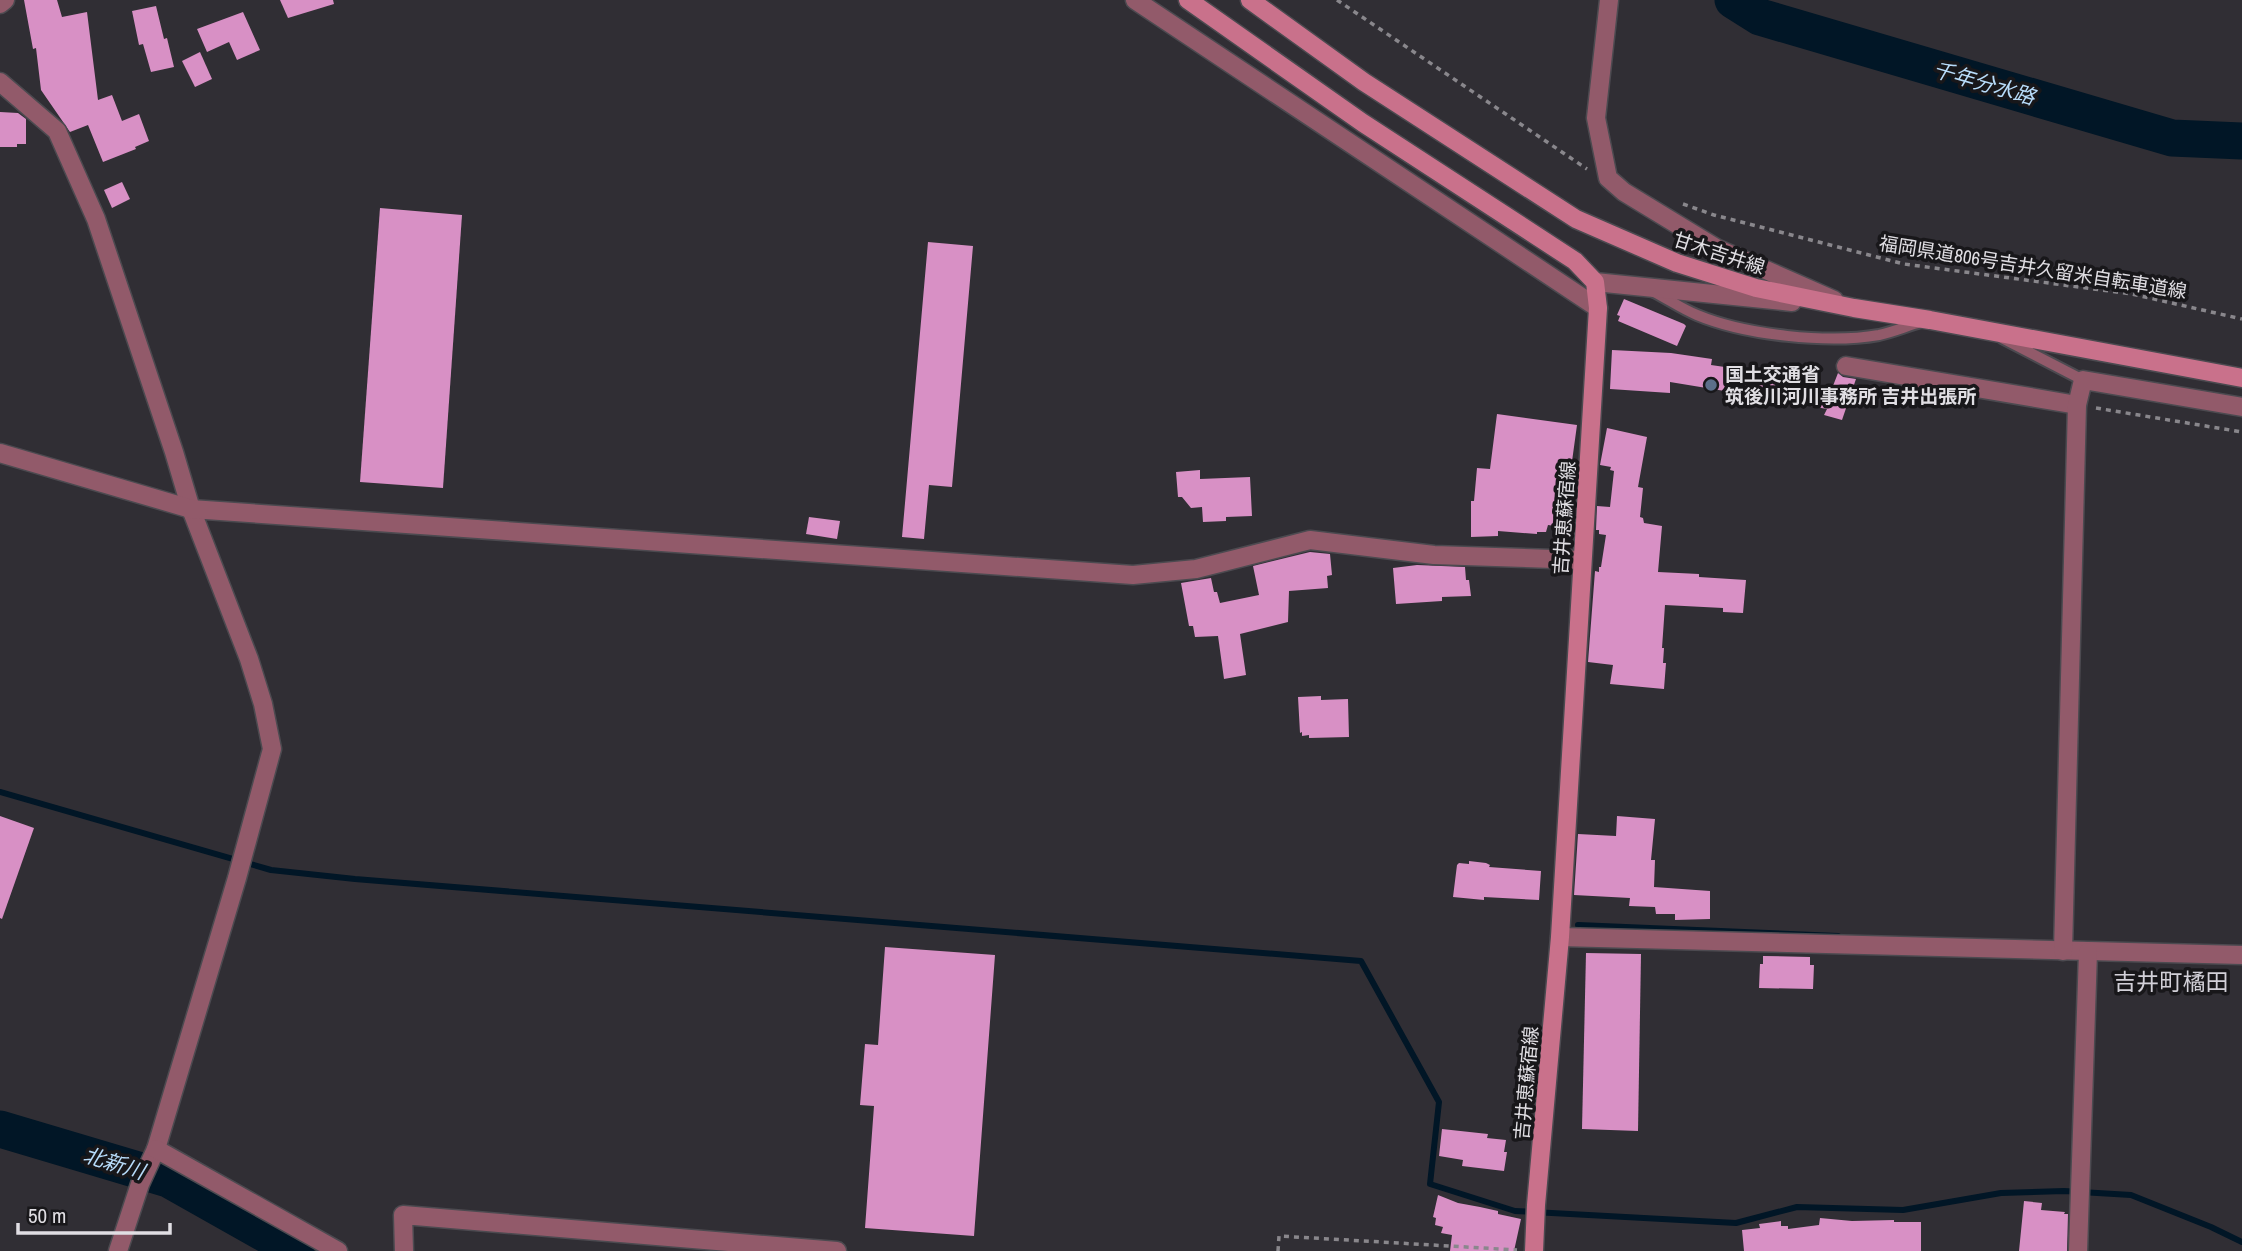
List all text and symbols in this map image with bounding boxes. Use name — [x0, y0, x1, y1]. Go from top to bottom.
water label: 千年分水路 — [1930, 55, 2040, 112]
street label: 甘木吉井線 — [1670, 226, 1768, 280]
street label: 福岡県道806号吉井久留米自転車道線 — [1877, 230, 2189, 304]
place label: 国土交通省 筑後川河川事務所 吉井出張所 — [1725, 361, 1976, 409]
marker: 国土交通省 筑後川河川事務所 吉井出張所 — [1703, 377, 1719, 393]
street label: 吉井恵蘇宿線 — [1547, 460, 1581, 576]
district label: 吉井町橘田 — [2114, 966, 2229, 997]
street label: 吉井恵蘇宿線 — [1508, 1025, 1544, 1141]
water label: 北新川 — [80, 1140, 150, 1187]
scale bar — [18, 1192, 170, 1236]
text: 50 m — [28, 1201, 66, 1230]

